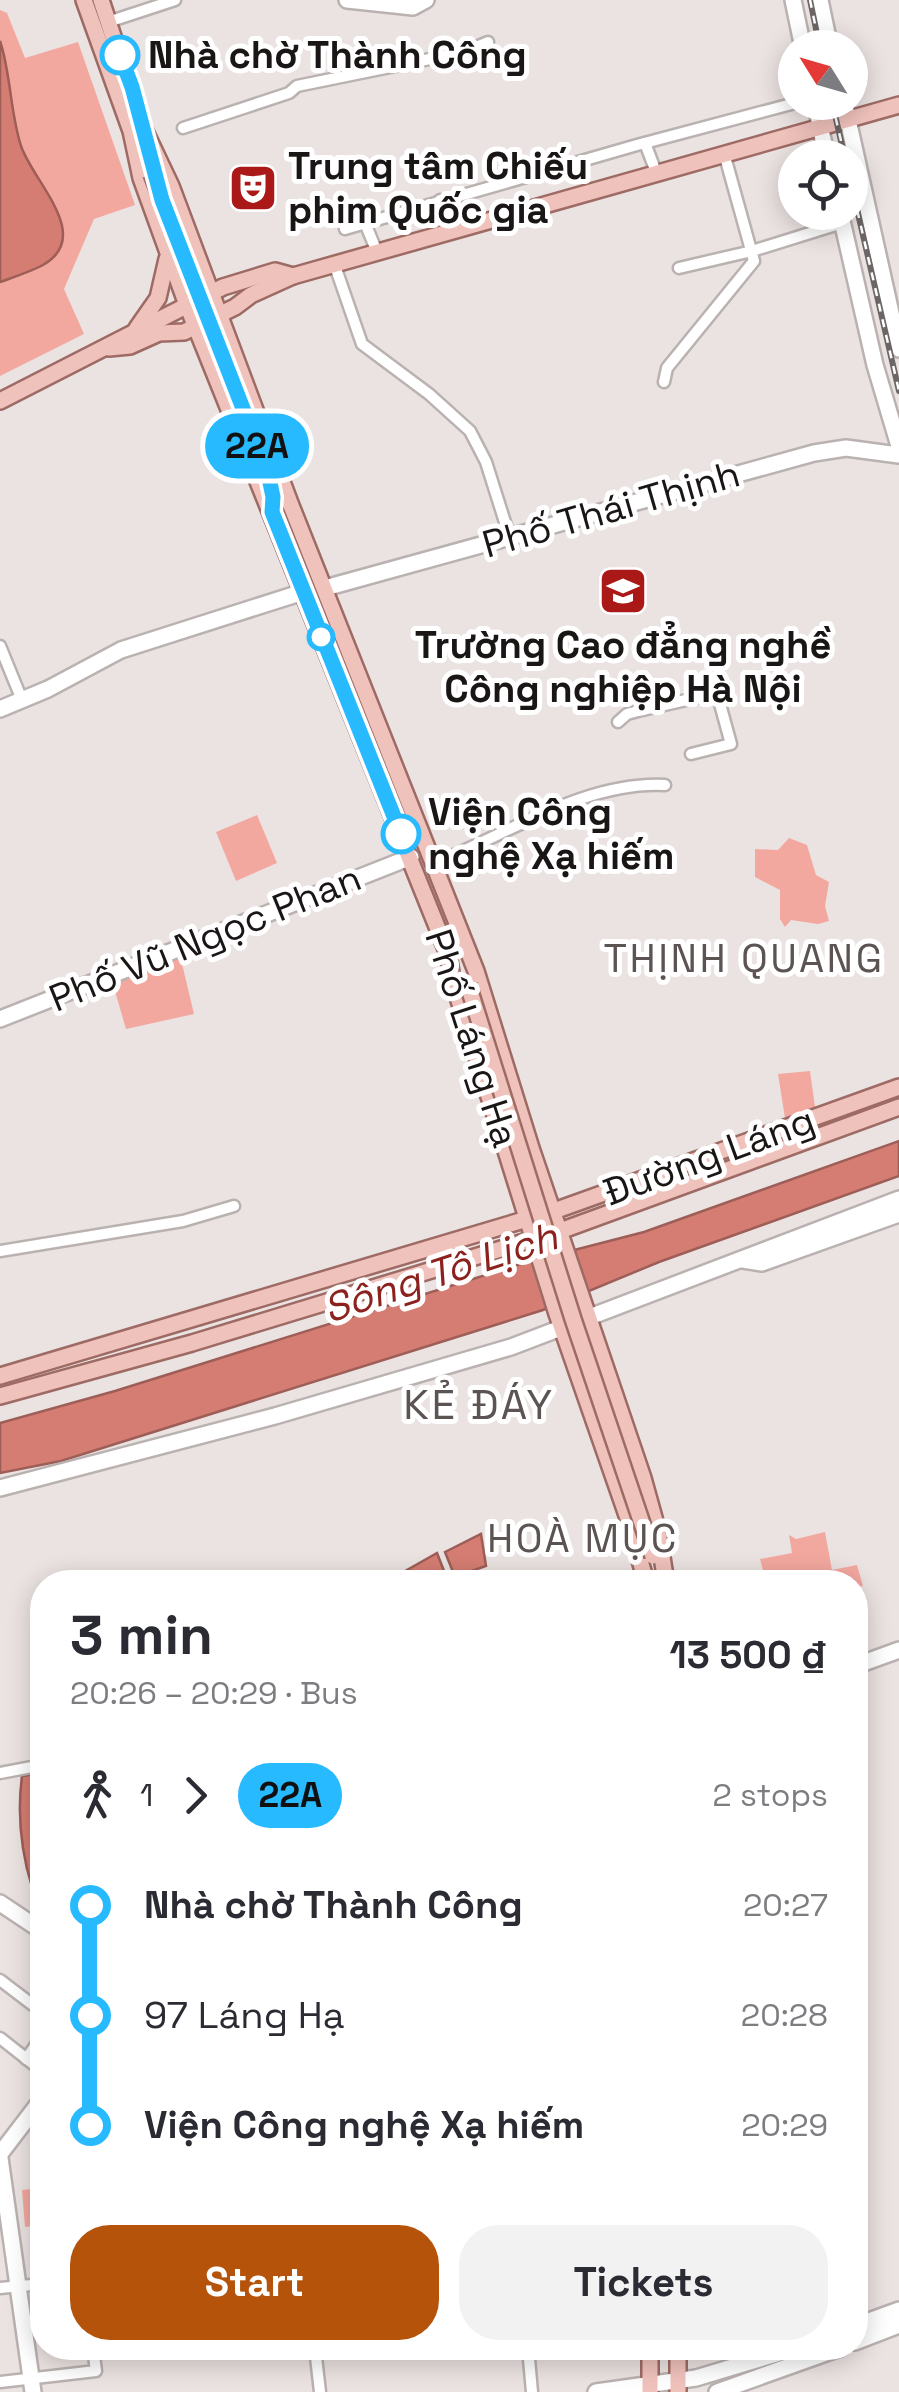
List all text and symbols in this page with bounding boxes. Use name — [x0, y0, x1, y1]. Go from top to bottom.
north arrow — [778, 30, 868, 120]
map controls — [778, 30, 868, 230]
place label: Nhà chờ Thành Công — [148, 31, 527, 79]
marker: Nhà chờ Thành Công — [101, 36, 139, 74]
button: locate — [778, 140, 868, 230]
place label: Trung tâm Chiếu phim Quốc gia — [288, 142, 588, 234]
theatre icon: Trung tâm Chiếu phim Quốc gia — [227, 162, 279, 214]
line badge: 22A — [200, 414, 314, 478]
text: 22A — [225, 424, 289, 468]
street label: Phố Thái Thịnh — [477, 449, 745, 569]
school or university icon: Trường Cao đẳng nghề Công nghiệp Hà Nội — [597, 565, 649, 617]
place label: Trường Cao đẳng nghề Công nghiệp Hà Nội — [415, 621, 831, 713]
unlabelled marker — [308, 624, 334, 650]
place label: Viện Công nghệ Xạ hiếm — [428, 788, 674, 880]
marker: Viện Công nghệ Xạ hiếm — [382, 815, 420, 853]
street label: Phố Vũ Ngọc Phan — [42, 854, 368, 1022]
street label: Phố Láng Hạ — [414, 923, 530, 1153]
district label: THỊNH QUANG — [603, 933, 885, 984]
street label: Đường Láng — [597, 1096, 821, 1216]
water label: Sông Tô Lịch — [317, 1210, 565, 1334]
district label: KẺ ĐÁY — [403, 1378, 555, 1431]
district label: HOÀ MỤC — [487, 1513, 679, 1564]
text: 3 min — [70, 1600, 213, 1670]
text: 13 500 ₫ — [670, 1631, 828, 1679]
text: 20:26 – 20:29 · Bus — [70, 1673, 358, 1713]
icon: walk — [70, 1768, 125, 1823]
icon: forward — [168, 1768, 223, 1823]
text: 22A — [258, 1773, 322, 1817]
text: 1 — [140, 1775, 153, 1815]
text: 2 stops — [713, 1775, 828, 1815]
text: Nhà chờ Thành Công — [144, 1881, 523, 1929]
text: 20:27 — [743, 1885, 828, 1925]
text: 97 Láng Hạ — [144, 1991, 345, 2039]
text: 20:28 — [741, 1995, 828, 2035]
text: Viện Công nghệ Xạ hiếm — [144, 2101, 584, 2149]
text: 20:29 — [741, 2105, 828, 2145]
button: Start — [70, 2225, 439, 2340]
button: Tickets — [459, 2225, 828, 2340]

